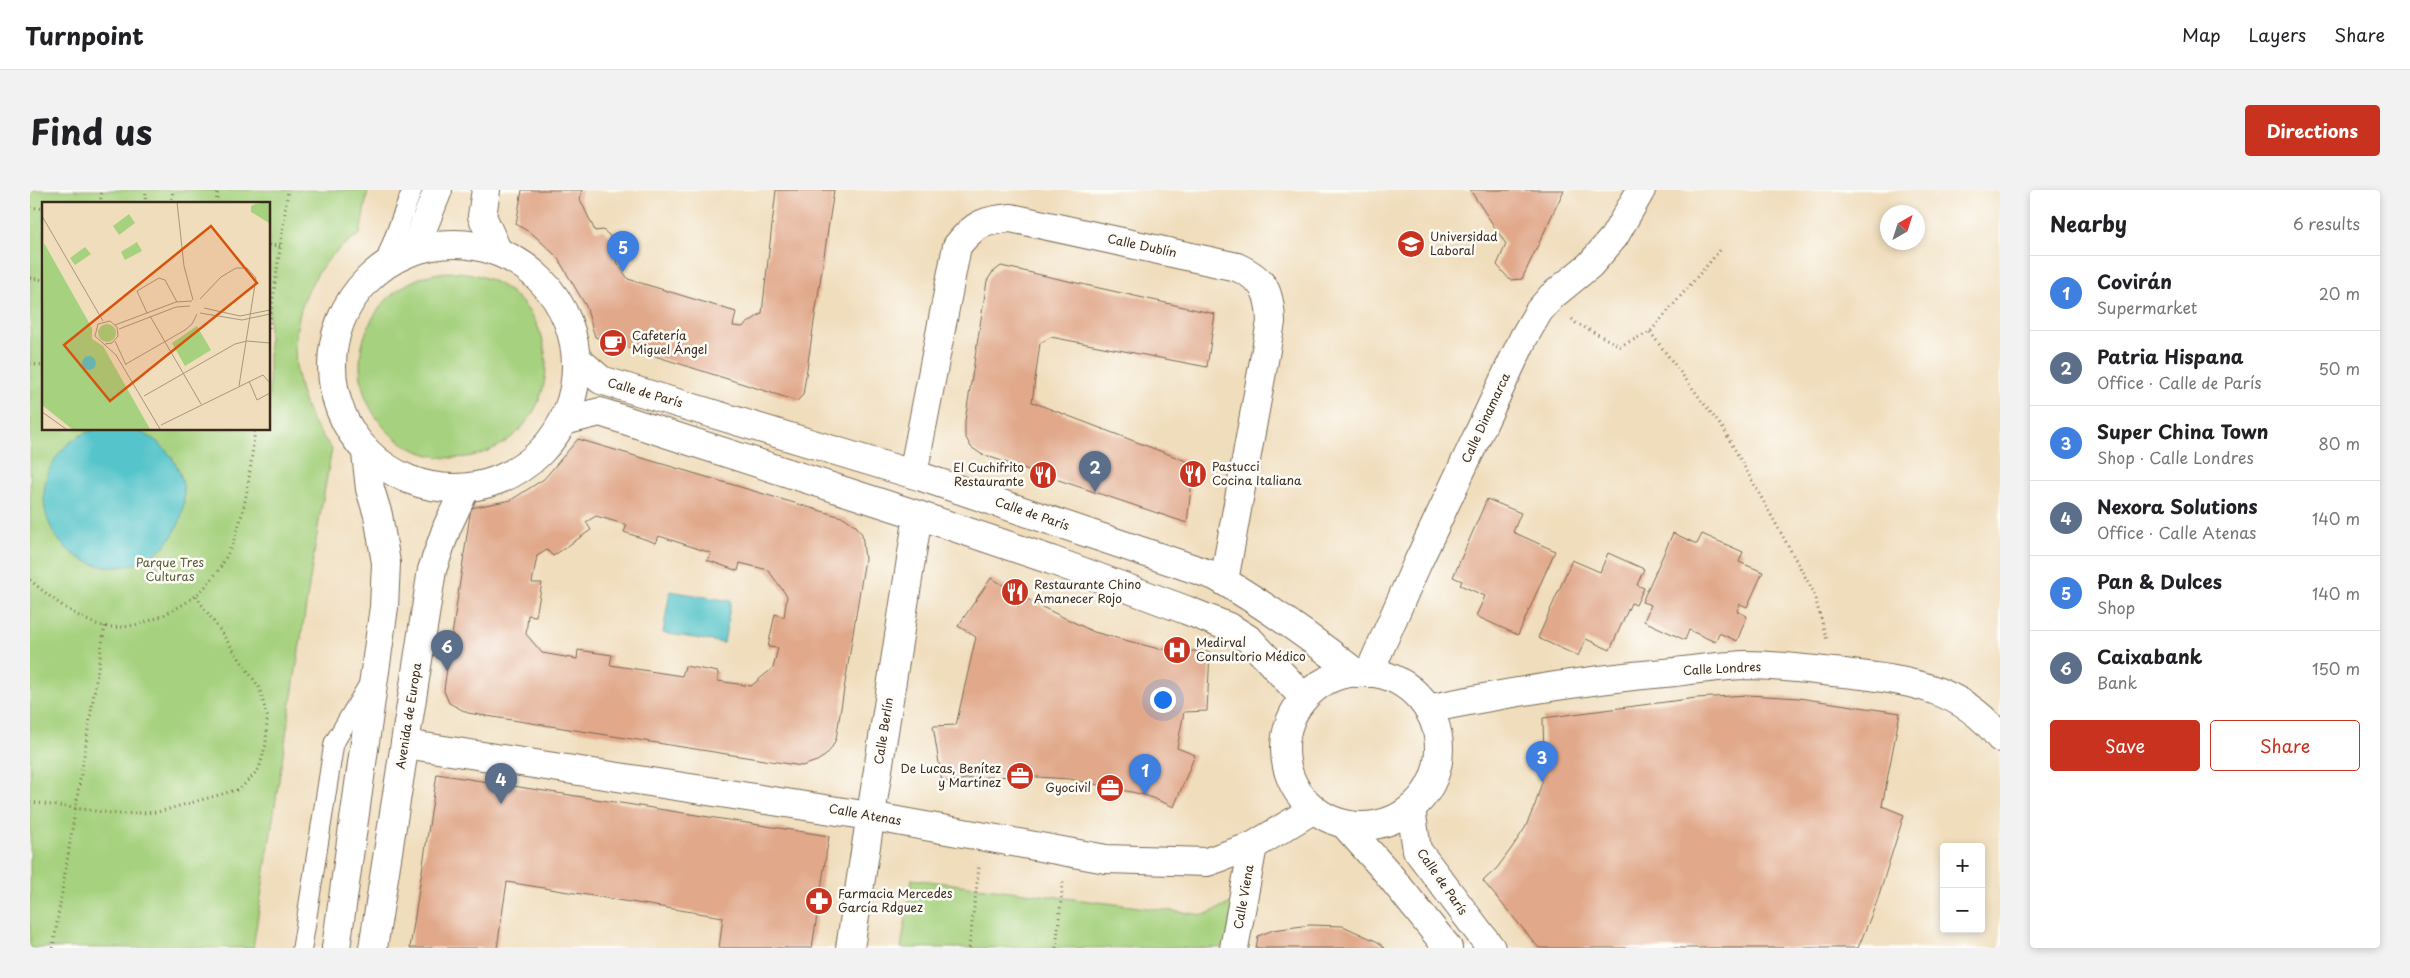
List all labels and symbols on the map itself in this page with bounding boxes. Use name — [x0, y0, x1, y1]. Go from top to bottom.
inset map — [42, 202, 270, 430]
north arrow — [1880, 205, 1925, 250]
place label: Universidad Laboral — [1430, 227, 1498, 259]
street label: Calle Dublín — [1106, 229, 1179, 261]
school or university icon: Universidad Laboral — [1396, 229, 1426, 259]
pin: 5 — [607, 231, 639, 272]
place label: Cafetería Miguel Ángel — [632, 326, 707, 358]
cafe icon: Cafetería Miguel Ángel — [598, 328, 628, 358]
street label: Calle Dinamarca — [1456, 369, 1514, 466]
street label: Calle de París — [606, 373, 686, 412]
pin: 2 — [1079, 451, 1111, 492]
place label: Pastucci Cocina Italiana — [1212, 457, 1302, 489]
place label: El Cuchifrito Restaurante — [953, 458, 1024, 490]
restaurant icon: Pastucci Cocina Italiana — [1178, 459, 1208, 489]
restaurant icon: El Cuchifrito Restaurante — [1028, 460, 1058, 490]
street label: Calle de París — [993, 492, 1072, 534]
park label: Parque Tres Culturas — [136, 553, 204, 585]
place label: Restaurante Chino Amanecer Rojo — [1034, 575, 1141, 607]
restaurant icon: Restaurante Chino Amanecer Rojo — [1000, 577, 1030, 607]
pin: 6 — [431, 630, 463, 671]
place label: Medirval Consultorio Médico — [1196, 633, 1306, 665]
hospital icon: Medirval Consultorio Médico — [1162, 635, 1192, 665]
street label: Calle Londres — [1682, 657, 1762, 679]
street label: Avenida de Europa — [391, 661, 425, 770]
your location — [1150, 687, 1176, 713]
street label: Calle Berlín — [869, 696, 897, 766]
pin: 3 — [1526, 741, 1558, 782]
pin: 1 — [1129, 754, 1161, 795]
place label: De Lucas, Benítez y Martínez — [900, 759, 1001, 791]
office icon: De Lucas, Benítez y Martínez — [1005, 761, 1035, 791]
pin: 4 — [485, 763, 517, 804]
office icon: Gyocivil — [1095, 773, 1125, 803]
place label: Gyocivil — [1045, 778, 1091, 796]
street label: Calle Atenas — [828, 799, 903, 829]
street label: Calle de París — [1413, 845, 1473, 919]
street label: Calle Viena — [1229, 863, 1258, 930]
place label: Farmacia Mercedes García Rdguez — [838, 884, 953, 916]
pharmacy icon: Farmacia Mercedes García Rdguez — [804, 886, 834, 916]

